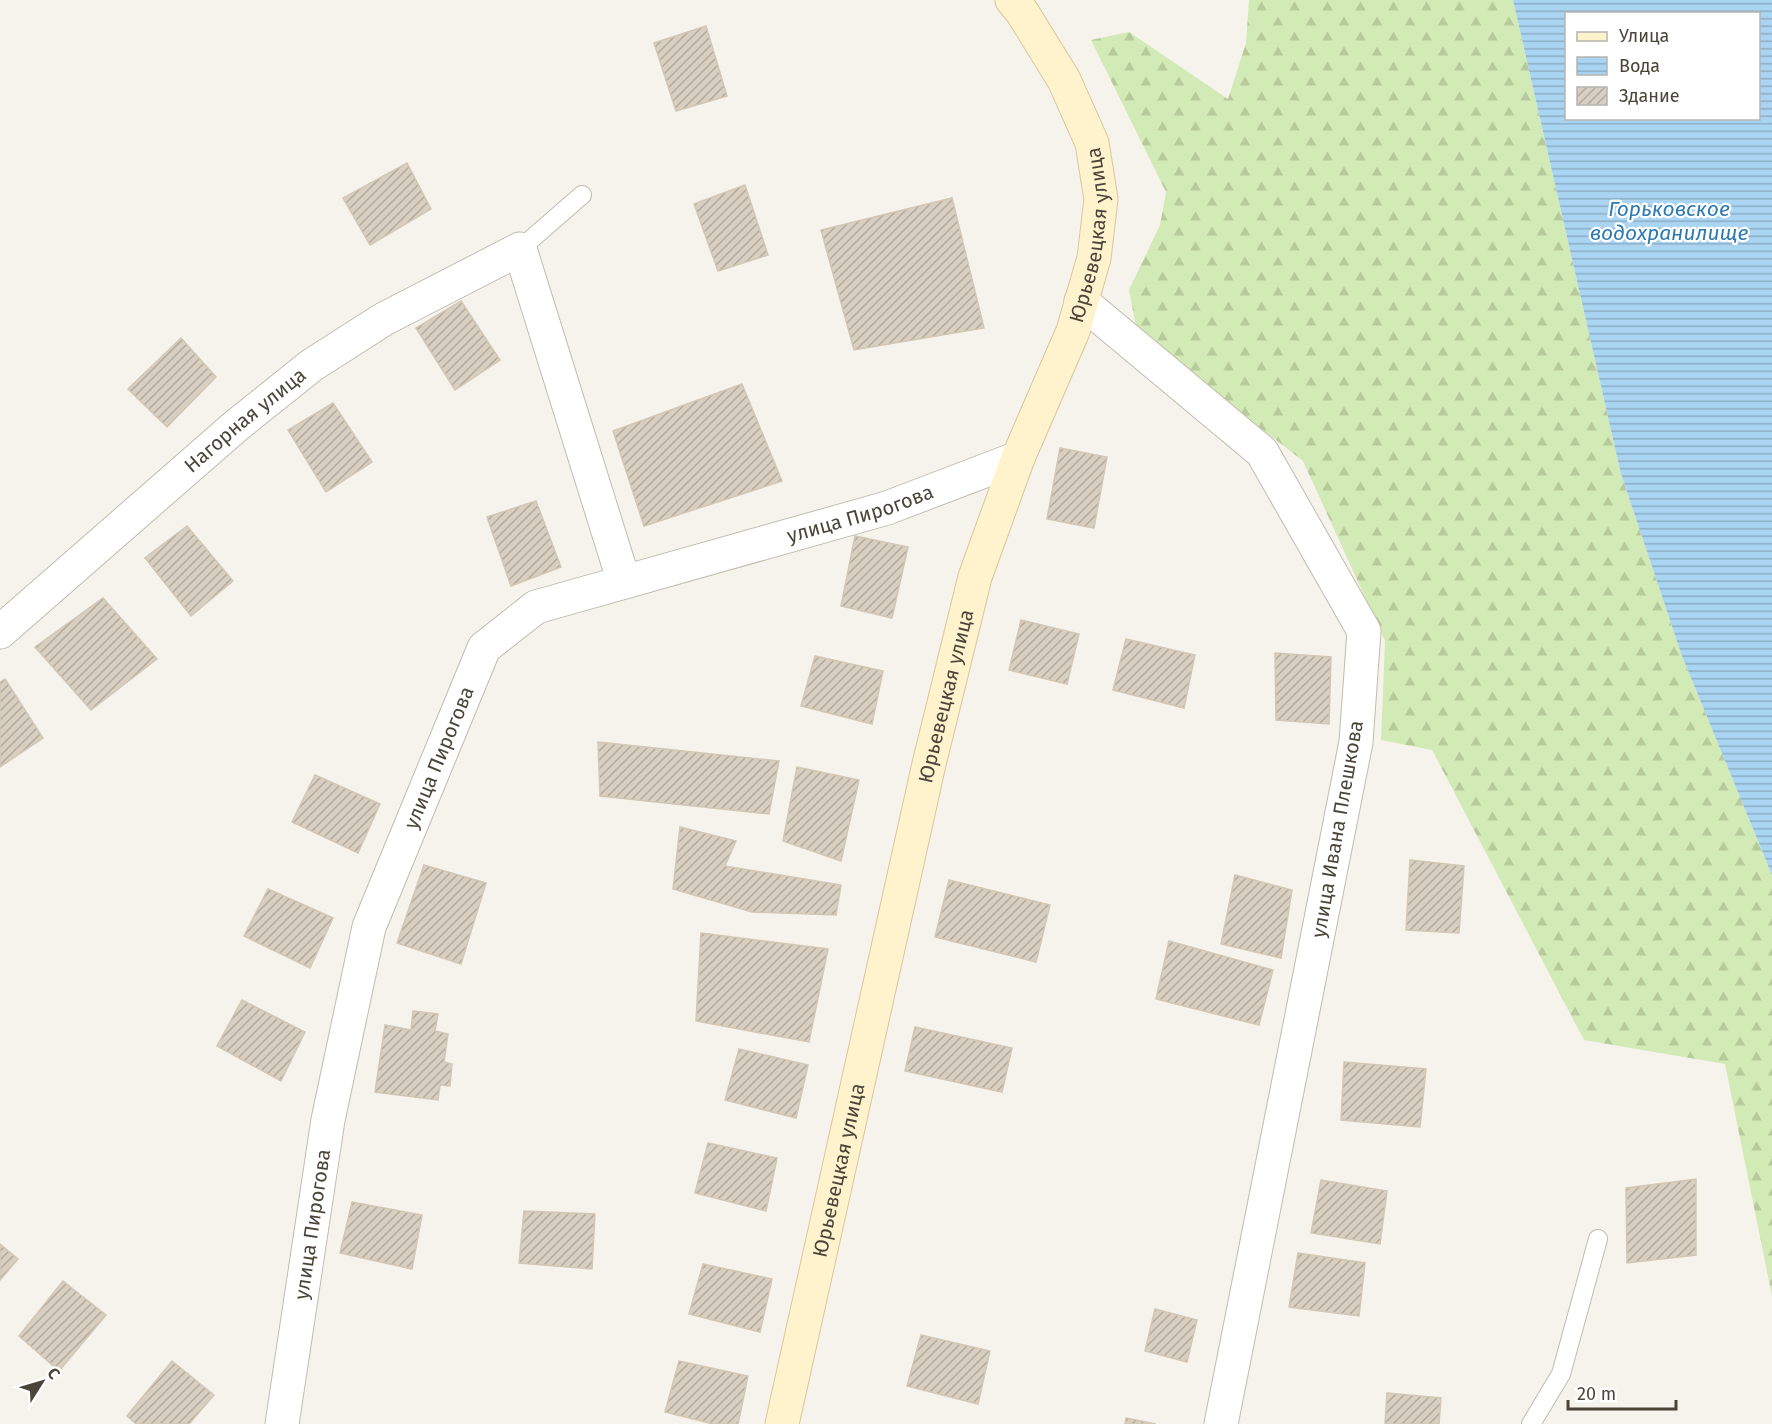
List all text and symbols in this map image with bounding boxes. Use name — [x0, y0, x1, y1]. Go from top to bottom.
legend — [1565, 12, 1760, 120]
text: Улица — [1619, 25, 1669, 47]
text: Вода — [1619, 55, 1660, 77]
text: Здание — [1619, 85, 1680, 107]
street label: Юрьевецкая улица — [1064, 146, 1113, 325]
water label: Горьковское водохранилище — [1590, 196, 1748, 246]
street label: Нагорная улица — [179, 363, 311, 478]
street label: улица Пирогова — [784, 479, 937, 548]
street label: Юрьевецкая улица — [913, 607, 979, 785]
street label: улица Пирогова — [399, 683, 479, 832]
street label: улица Ивана Плешкова — [1306, 718, 1368, 940]
street label: Юрьевецкая улица — [807, 1081, 870, 1260]
street label: улица Пирогова — [289, 1147, 335, 1301]
north arrow — [12, 1352, 72, 1412]
text: С — [43, 1364, 64, 1383]
scale bar — [1568, 1373, 1676, 1411]
text: 20 m — [1577, 1383, 1616, 1405]

